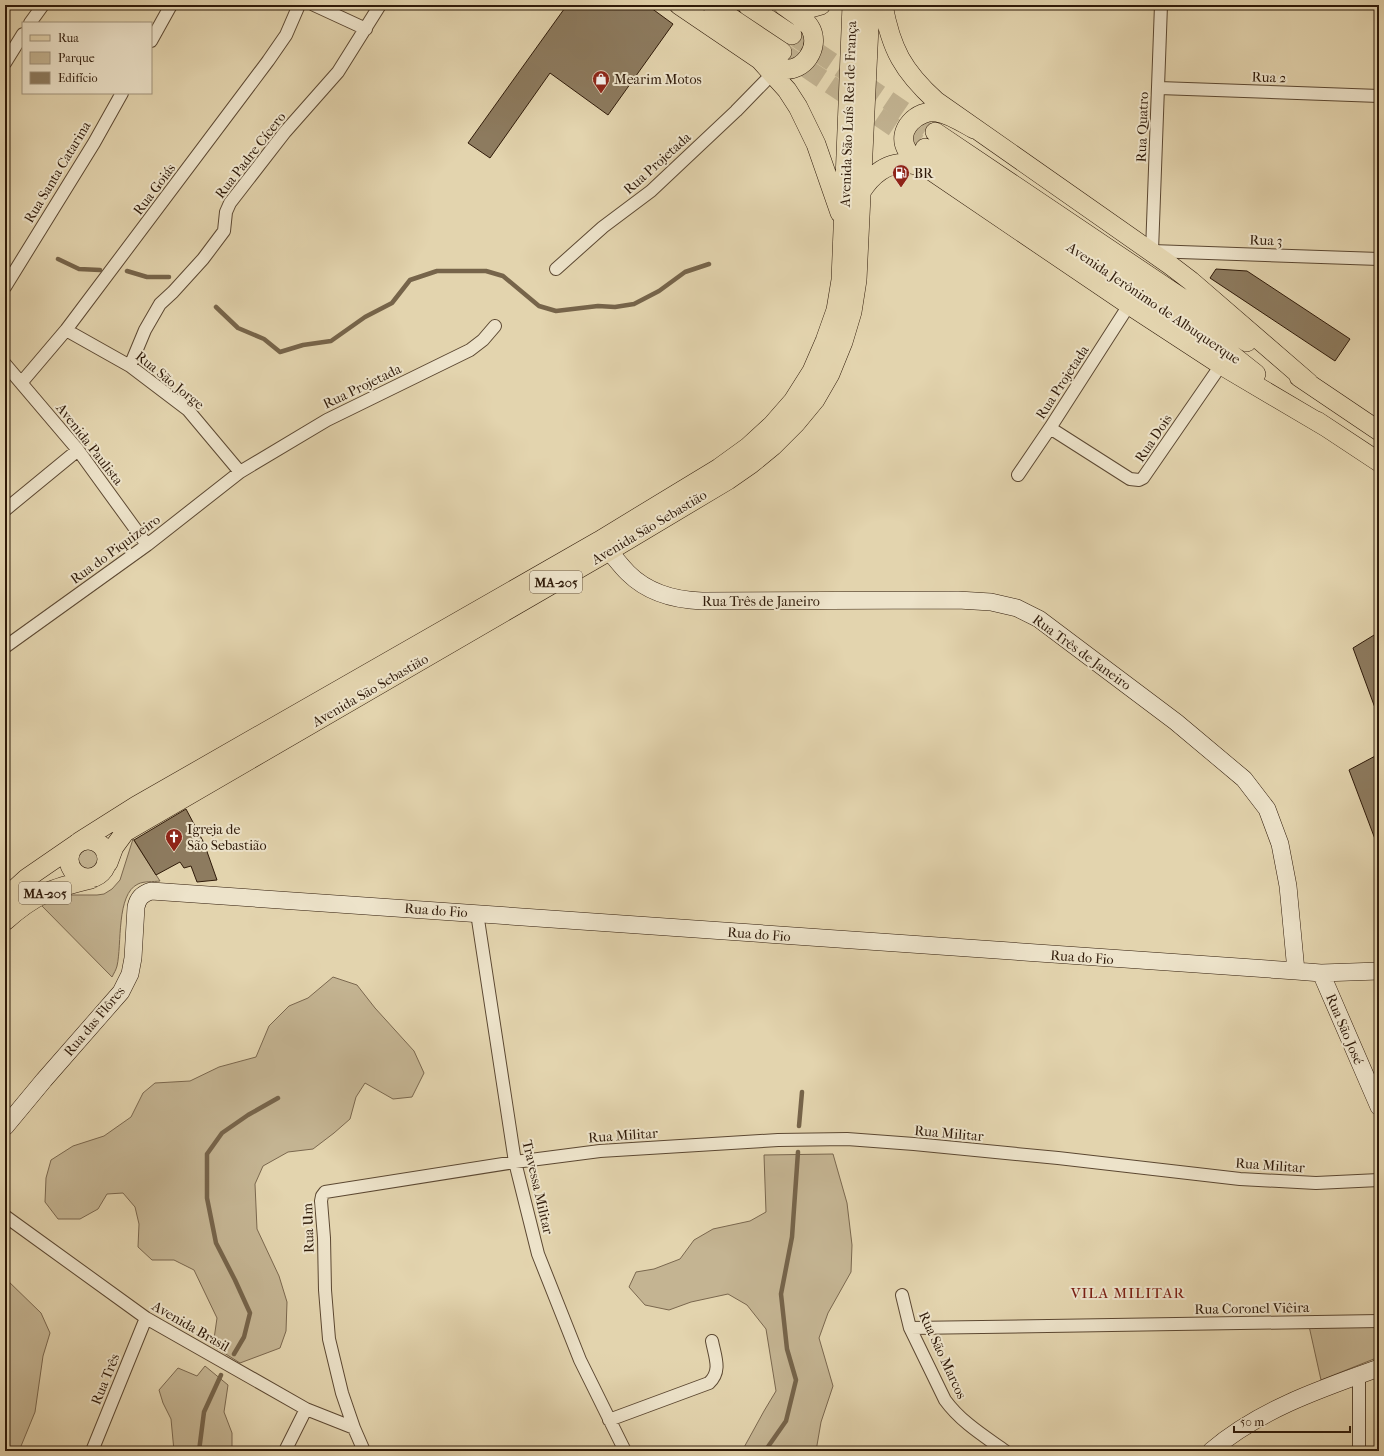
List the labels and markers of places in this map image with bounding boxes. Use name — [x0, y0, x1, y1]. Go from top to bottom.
shop icon: Mearim Motos — [591, 69, 611, 94]
place label: Mearim Motos — [614, 71, 702, 88]
fuel station icon: BR — [891, 163, 911, 188]
place label: BR — [914, 165, 934, 182]
place label: Igreja de São Sebastião — [187, 821, 267, 854]
church icon: Igreja de São Sebastião — [164, 827, 184, 852]

